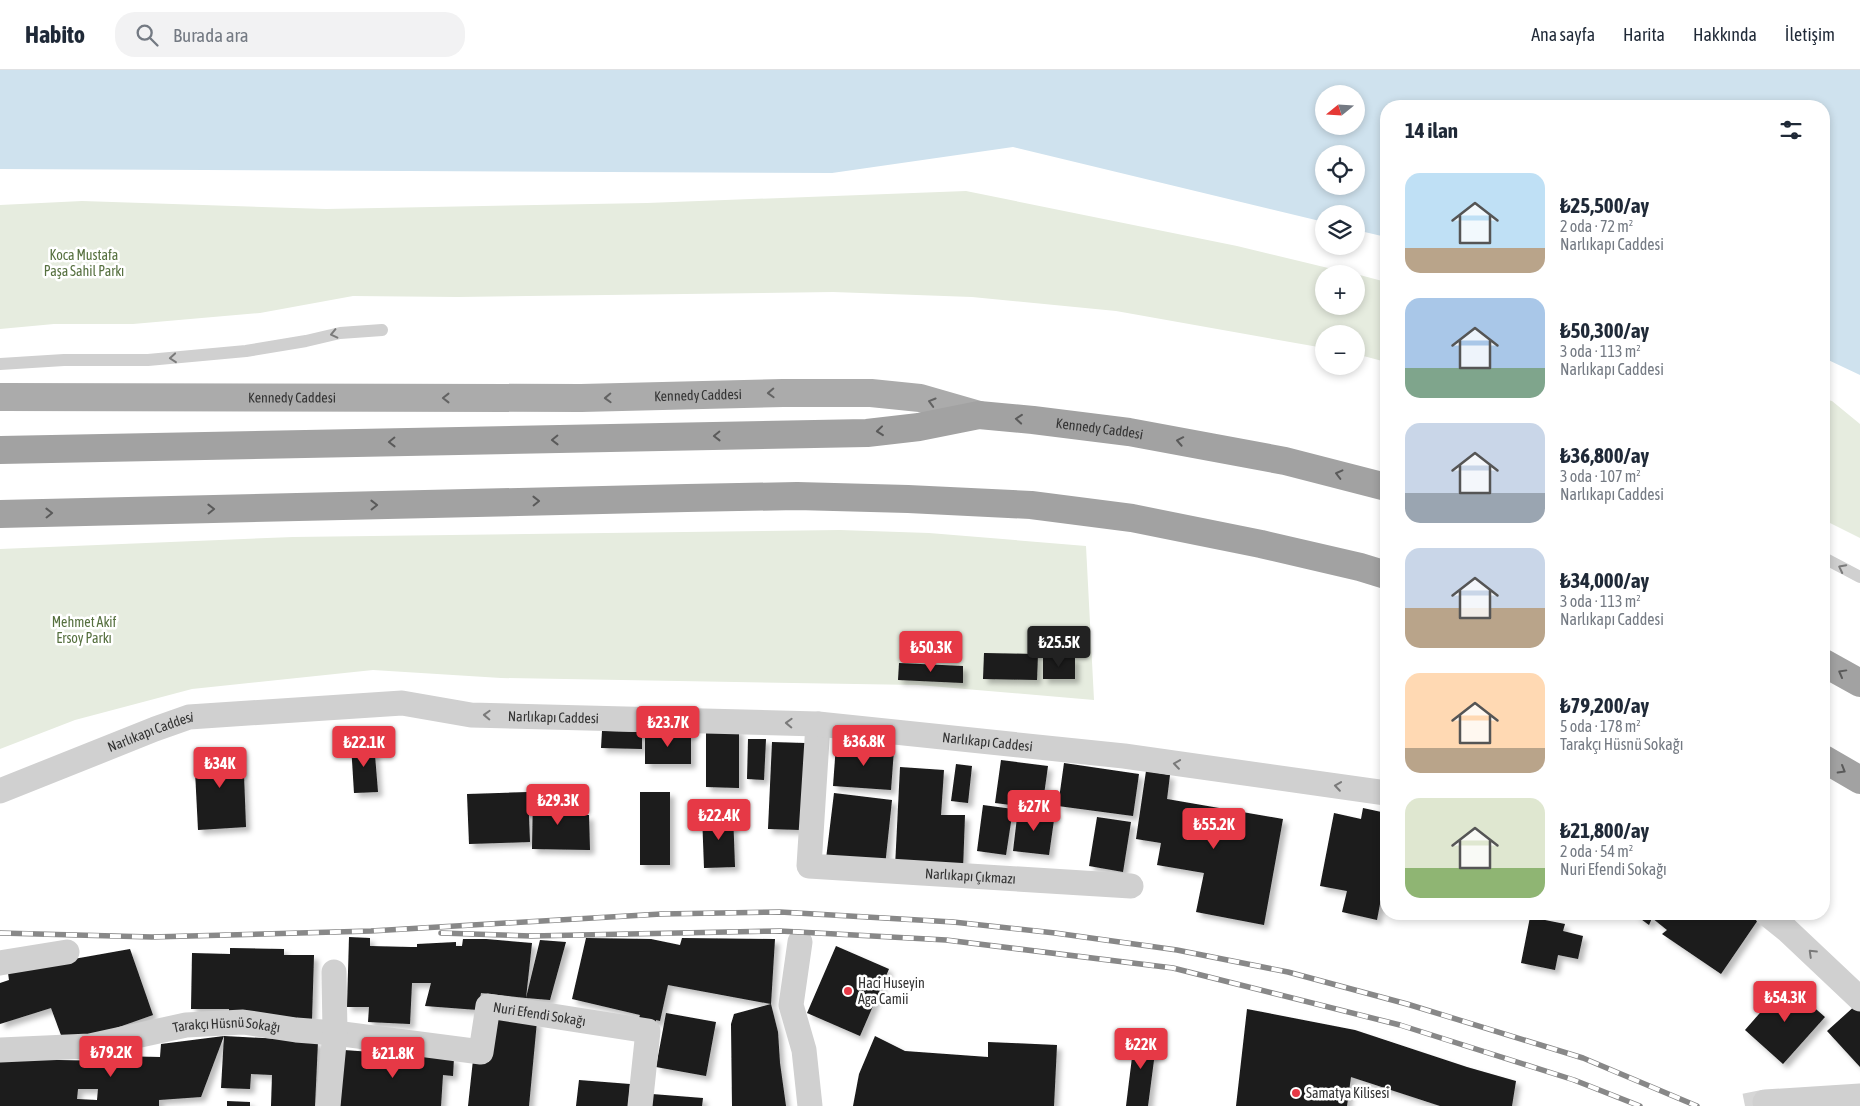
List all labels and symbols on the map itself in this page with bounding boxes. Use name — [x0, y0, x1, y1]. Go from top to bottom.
north arrow — [1315, 85, 1365, 135]
park label: Koca Mustafa Paşa Sahil Parkı — [44, 247, 124, 279]
one-way arrow — [329, 329, 338, 339]
one-way arrow — [169, 352, 177, 363]
street label: Kennedy Caddesi — [654, 386, 742, 404]
one-way arrow — [766, 388, 774, 399]
street label: Kennedy Caddesi — [248, 389, 336, 406]
one-way arrow — [604, 392, 612, 403]
one-way arrow — [442, 393, 450, 403]
one-way arrow — [929, 397, 937, 407]
one-way arrow — [1015, 414, 1023, 425]
street label: Kennedy Caddesi — [1055, 415, 1144, 442]
one-way arrow — [875, 425, 883, 436]
one-way arrow — [713, 431, 720, 441]
one-way arrow — [550, 434, 558, 445]
one-way arrow — [388, 437, 396, 447]
one-way arrow — [1176, 437, 1184, 447]
one-way arrow — [1335, 469, 1344, 480]
one-way arrow — [532, 496, 540, 507]
one-way arrow — [370, 500, 378, 511]
one-way arrow — [207, 504, 215, 515]
one-way arrow — [45, 508, 53, 518]
one-way arrow — [1838, 564, 1847, 574]
park label: Mehmet Akif Ersoy Parkı — [52, 614, 116, 646]
pin: ₺25.5K — [1018, 626, 1100, 668]
pin: ₺50.3K — [890, 630, 972, 673]
one-way arrow — [1838, 669, 1847, 679]
pin: ₺23.7K — [627, 706, 709, 748]
street label: Narlıkapı Caddesi — [508, 708, 599, 726]
street label: Narlıkapı Caddesi — [105, 709, 194, 755]
one-way arrow — [483, 710, 490, 720]
one-way arrow — [785, 718, 793, 729]
pin: ₺36.8K — [823, 724, 905, 767]
pin: ₺22.1K — [323, 726, 405, 768]
street label: Narlıkapı Caddesi — [941, 729, 1034, 754]
pin: ₺34K — [190, 746, 250, 789]
one-way arrow — [1173, 759, 1181, 770]
one-way arrow — [1836, 763, 1845, 773]
one-way arrow — [1334, 782, 1342, 792]
pin: ₺29.3K — [517, 784, 599, 826]
pin: ₺27K — [1004, 790, 1064, 832]
pin: ₺22.4K — [678, 798, 760, 841]
pin: ₺55.2K — [1173, 808, 1255, 850]
street label: Narlıkapı Çıkmazı — [925, 865, 1016, 887]
one-way arrow — [1809, 950, 1818, 959]
place label: Haci Huseyin Aga Camii — [858, 975, 925, 1007]
pin: ₺54.3K — [1744, 980, 1826, 1023]
marker: Haci Huseyin Aga Camii — [842, 985, 854, 997]
street label: Nuri Efendi Sokağı — [492, 999, 587, 1029]
street label: Tarakçı Hüsnü Sokağı — [171, 1014, 281, 1036]
pin: ₺22K — [1111, 1028, 1171, 1070]
pin: ₺79.2K — [70, 1036, 152, 1078]
pin: ₺21.8K — [352, 1036, 434, 1079]
place label: Samatya Kilisesi — [1306, 1085, 1390, 1101]
marker: Samatya Kilisesi — [1290, 1087, 1302, 1099]

